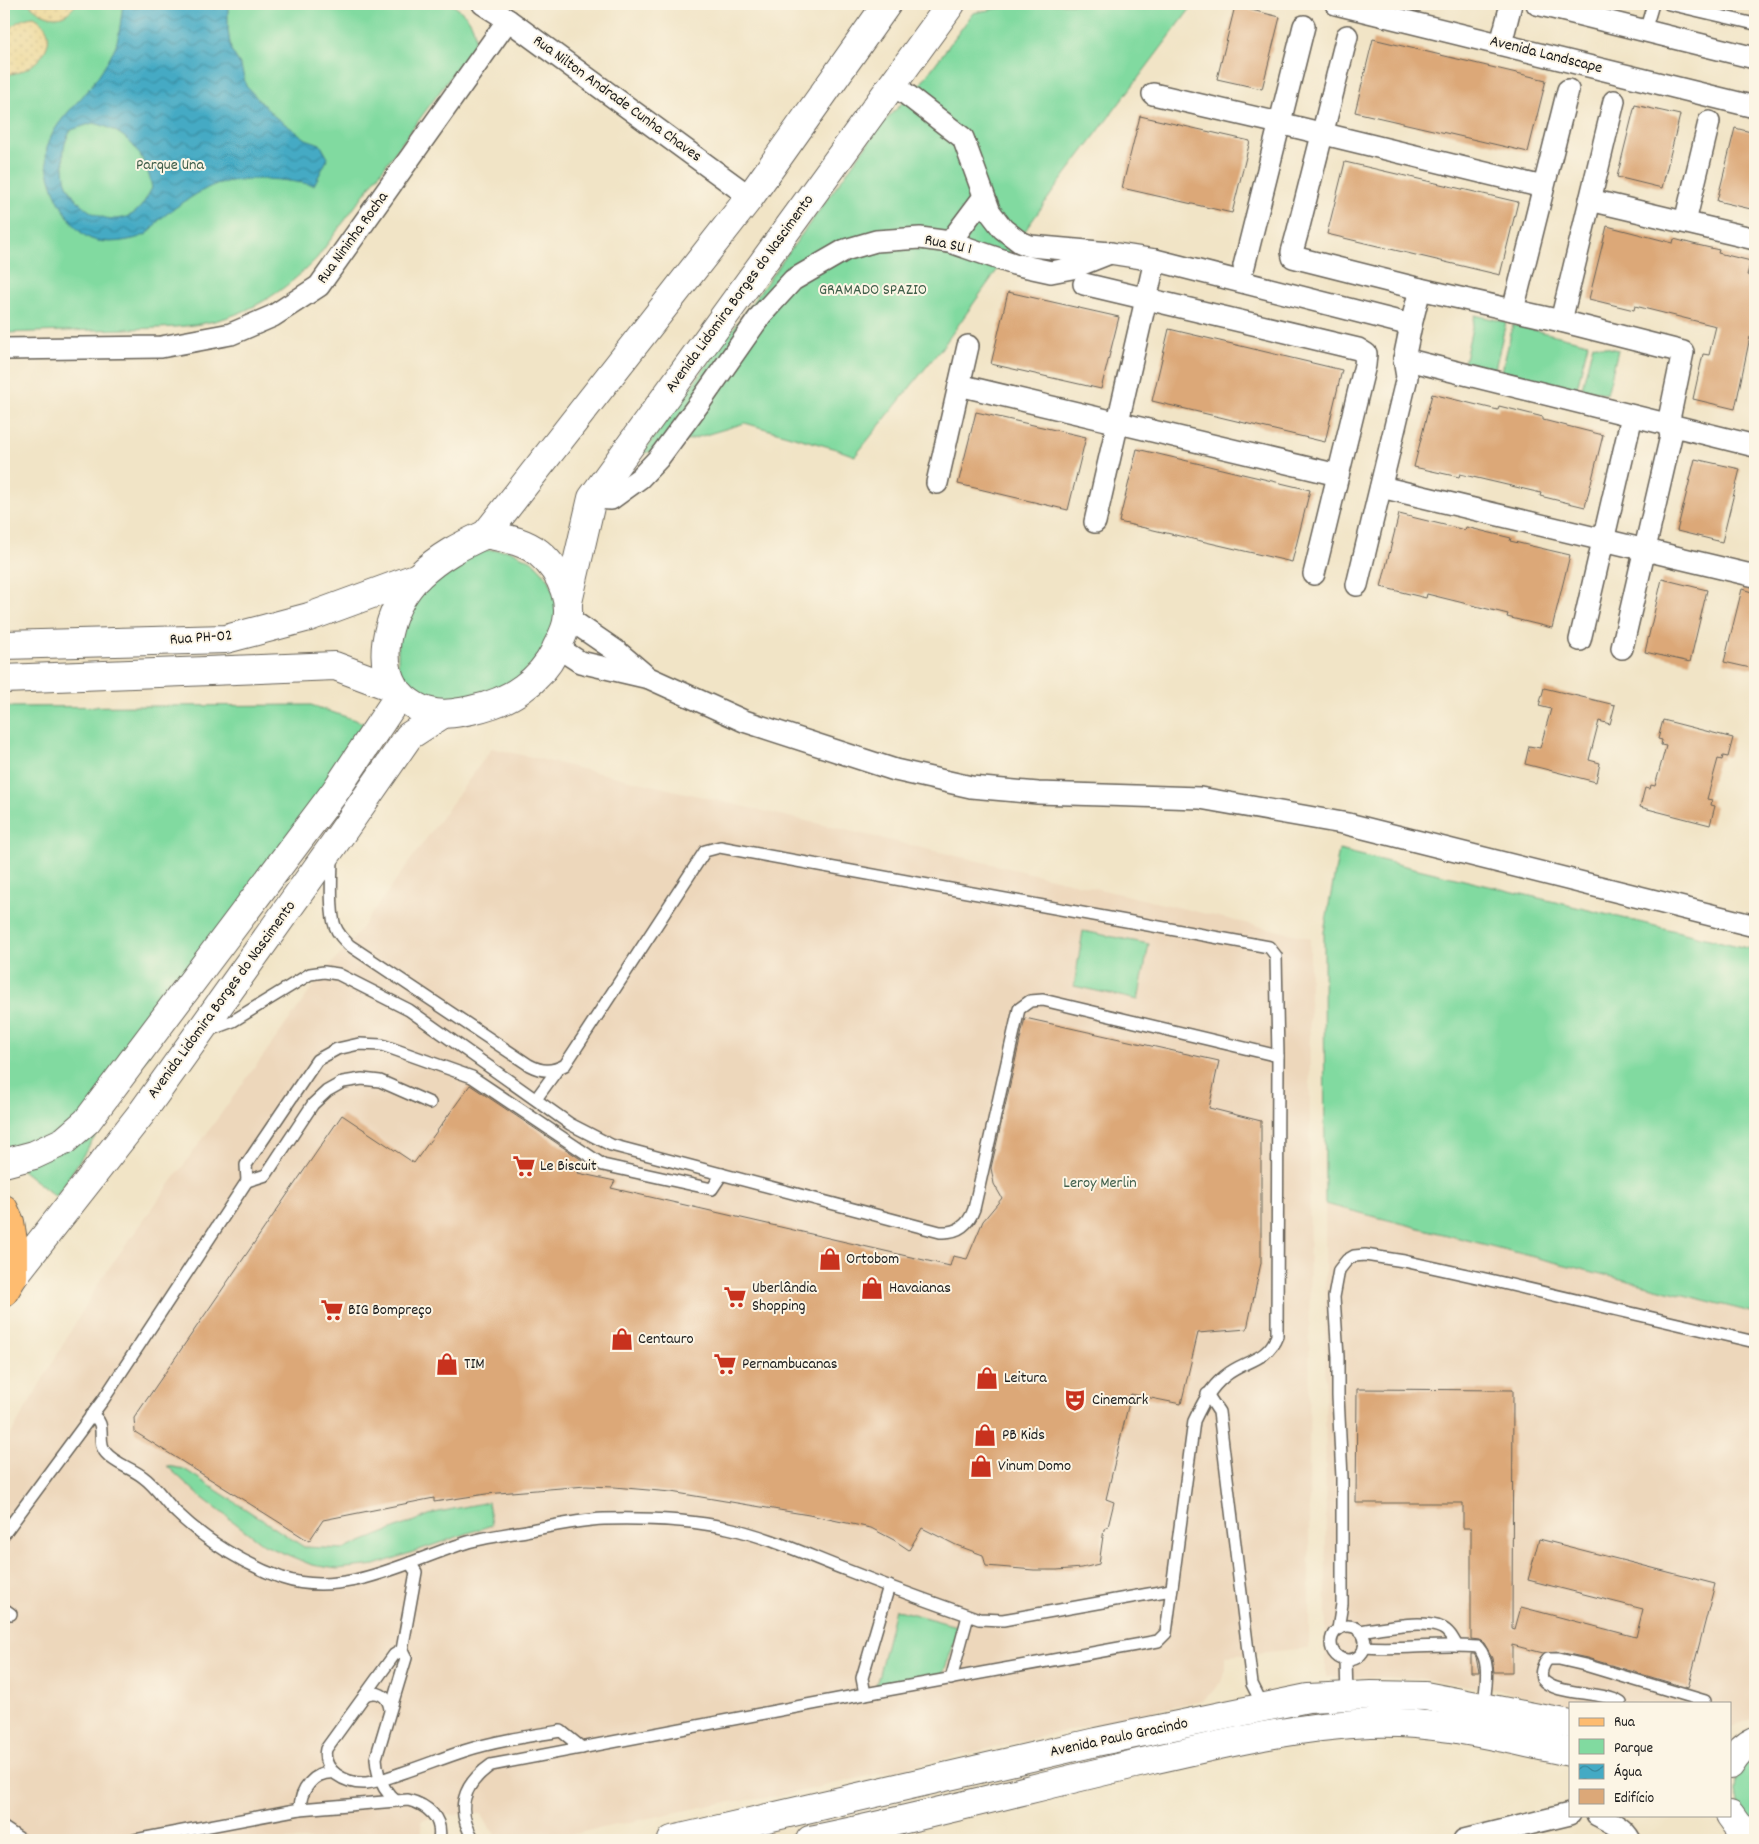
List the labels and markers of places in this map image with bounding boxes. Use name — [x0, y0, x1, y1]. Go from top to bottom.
supermarket icon: Le Biscuit — [511, 1153, 537, 1179]
place label: Le Biscuit — [540, 1155, 597, 1178]
shop icon: Ortobom — [817, 1246, 843, 1272]
place label: Ortobom — [846, 1248, 899, 1271]
shop icon: Havaianas — [859, 1275, 885, 1301]
place label: Uberlândia Shopping — [752, 1277, 817, 1318]
place label: Havaianas — [889, 1277, 951, 1300]
supermarket icon: Uberlândia Shopping — [722, 1284, 748, 1310]
supermarket icon: BIG Bompreço — [319, 1297, 345, 1323]
place label: BIG Bompreço — [348, 1299, 432, 1322]
shop icon: Centauro — [609, 1326, 635, 1352]
place label: Centauro — [638, 1328, 694, 1351]
shop icon: TIM — [434, 1351, 460, 1377]
supermarket icon: Pernambucanas — [712, 1351, 738, 1377]
place label: TIM — [464, 1353, 485, 1376]
place label: Pernambucanas — [742, 1353, 838, 1376]
shop icon: Leitura — [974, 1365, 1000, 1391]
place label: Leitura — [1004, 1367, 1047, 1390]
theatre icon: Cinemark — [1062, 1387, 1088, 1413]
place label: Cinemark — [1092, 1389, 1148, 1412]
shop icon: PB Kids — [972, 1422, 998, 1448]
place label: PB Kids — [1002, 1424, 1045, 1447]
shop icon: Vinum Domo — [968, 1453, 994, 1479]
place label: Vinum Domo — [998, 1455, 1071, 1478]

